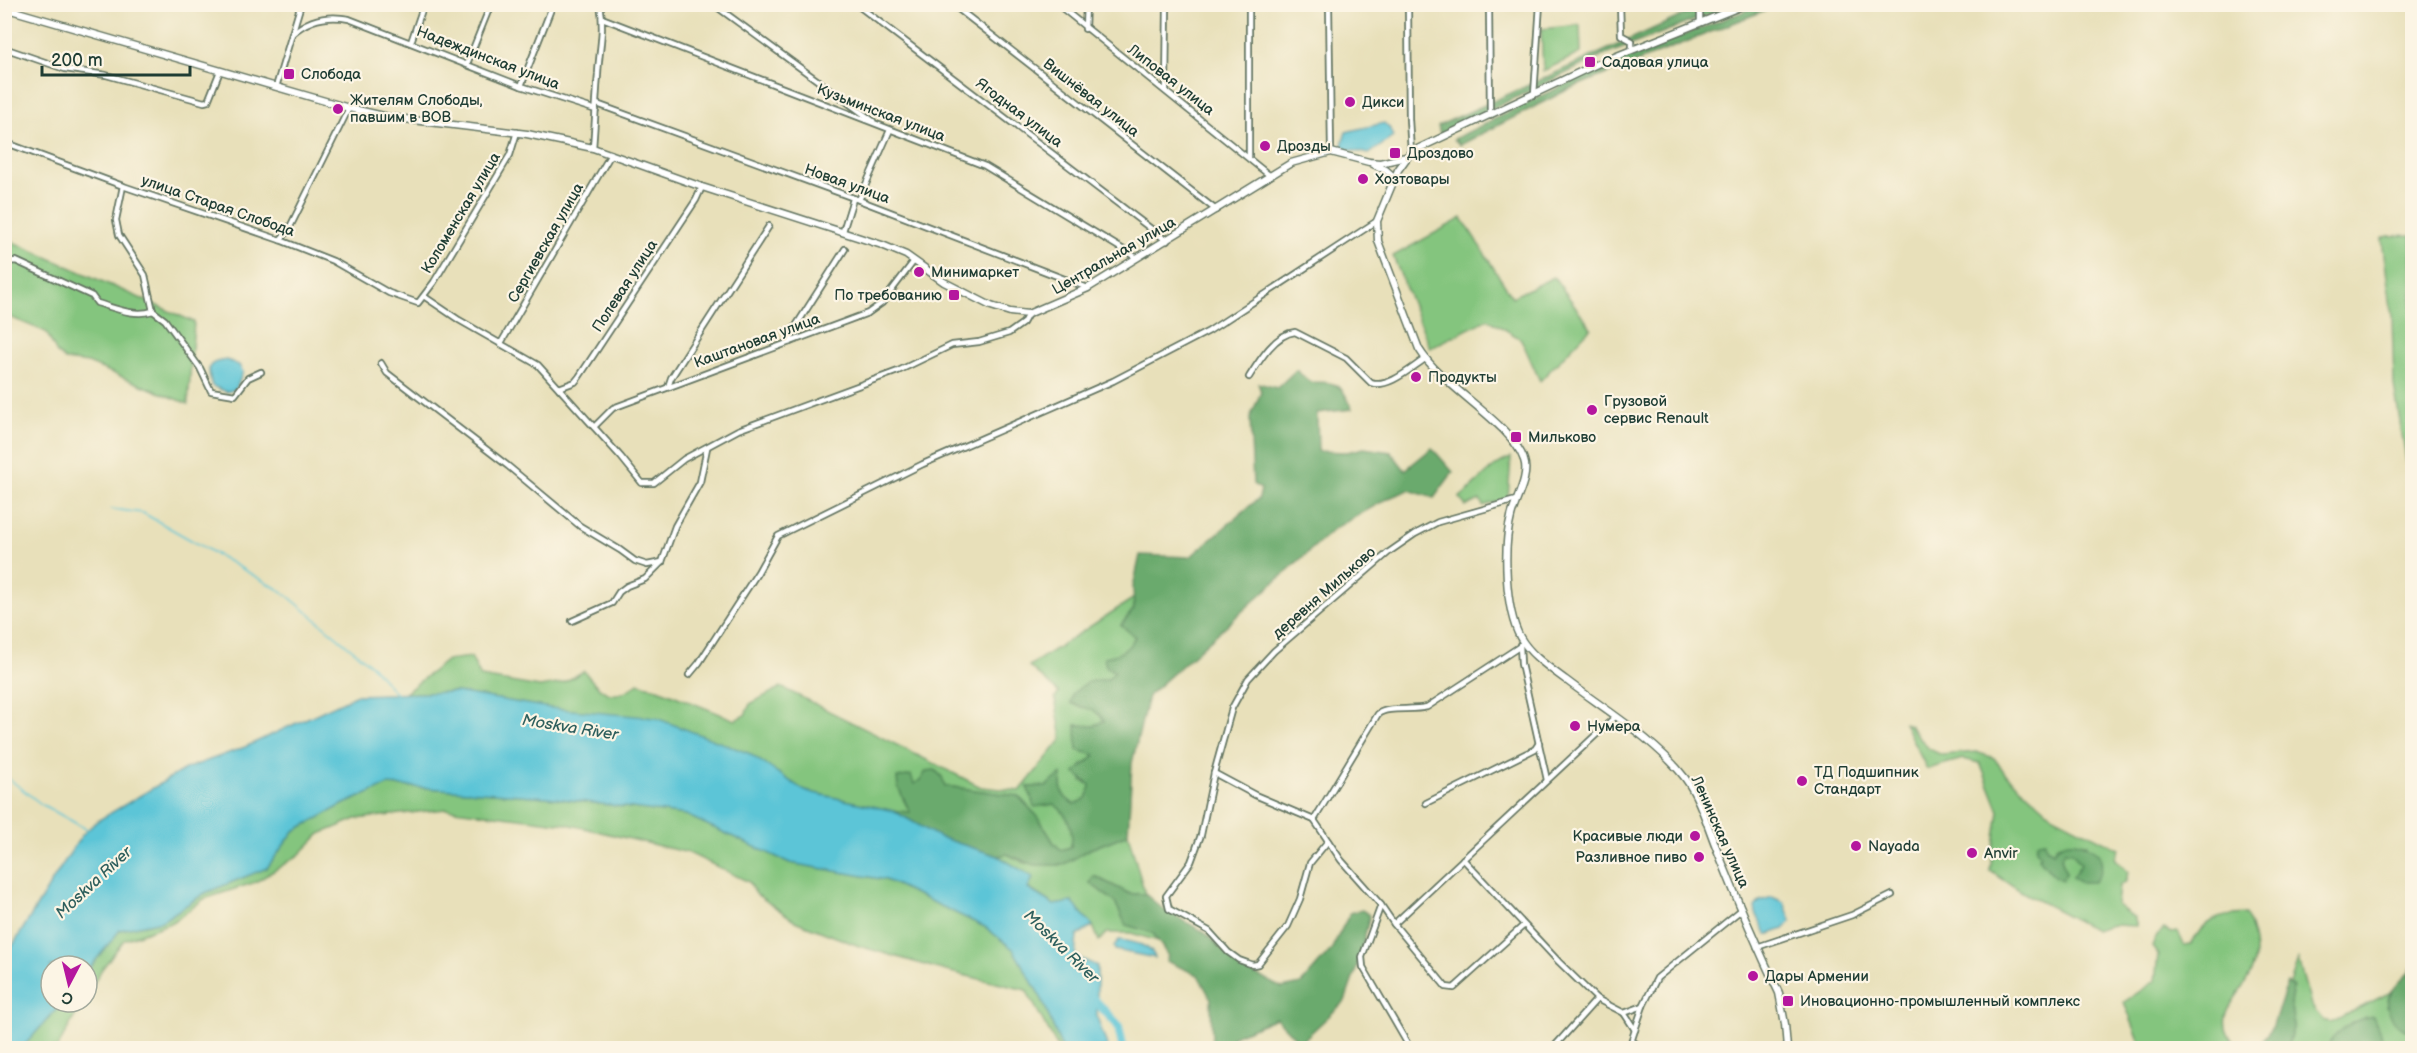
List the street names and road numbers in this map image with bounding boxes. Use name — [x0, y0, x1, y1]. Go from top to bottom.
street label: Надеждинская улица — [414, 22, 562, 94]
street label: Липовая улица — [1123, 40, 1218, 120]
street label: Вишнёвая улица — [1039, 55, 1143, 142]
street label: Ягодная улица — [972, 74, 1066, 152]
street label: Кузьминская улица — [814, 80, 948, 146]
street label: Коломенская улица — [417, 149, 505, 277]
street label: Новая улица — [802, 160, 892, 208]
street label: улица Старая Слобода — [139, 171, 297, 241]
street label: Сергиевская улица — [504, 180, 588, 306]
street label: Центральная улица — [1049, 213, 1179, 299]
street label: Полевая улица — [588, 236, 662, 336]
street label: Каштановая улица — [691, 309, 823, 373]
street label: деревня Мильково — [1268, 543, 1380, 643]
street label: Ленинская улица — [1686, 772, 1753, 891]

